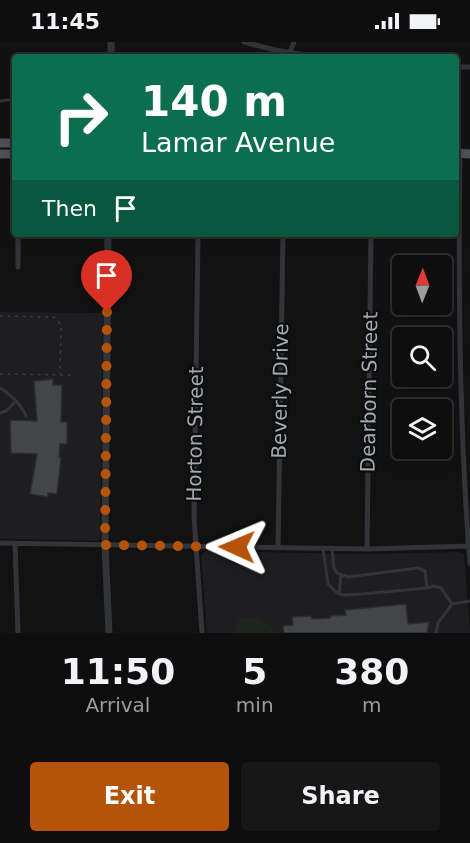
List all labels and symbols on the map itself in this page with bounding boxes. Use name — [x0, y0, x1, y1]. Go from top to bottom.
pin — [81, 250, 132, 312]
north arrow — [392, 255, 452, 315]
street label: Dearborn Street — [356, 311, 382, 473]
street label: Beverly Drive — [267, 323, 293, 459]
street label: Horton Street — [182, 366, 208, 502]
position arrow — [205, 515, 269, 579]

